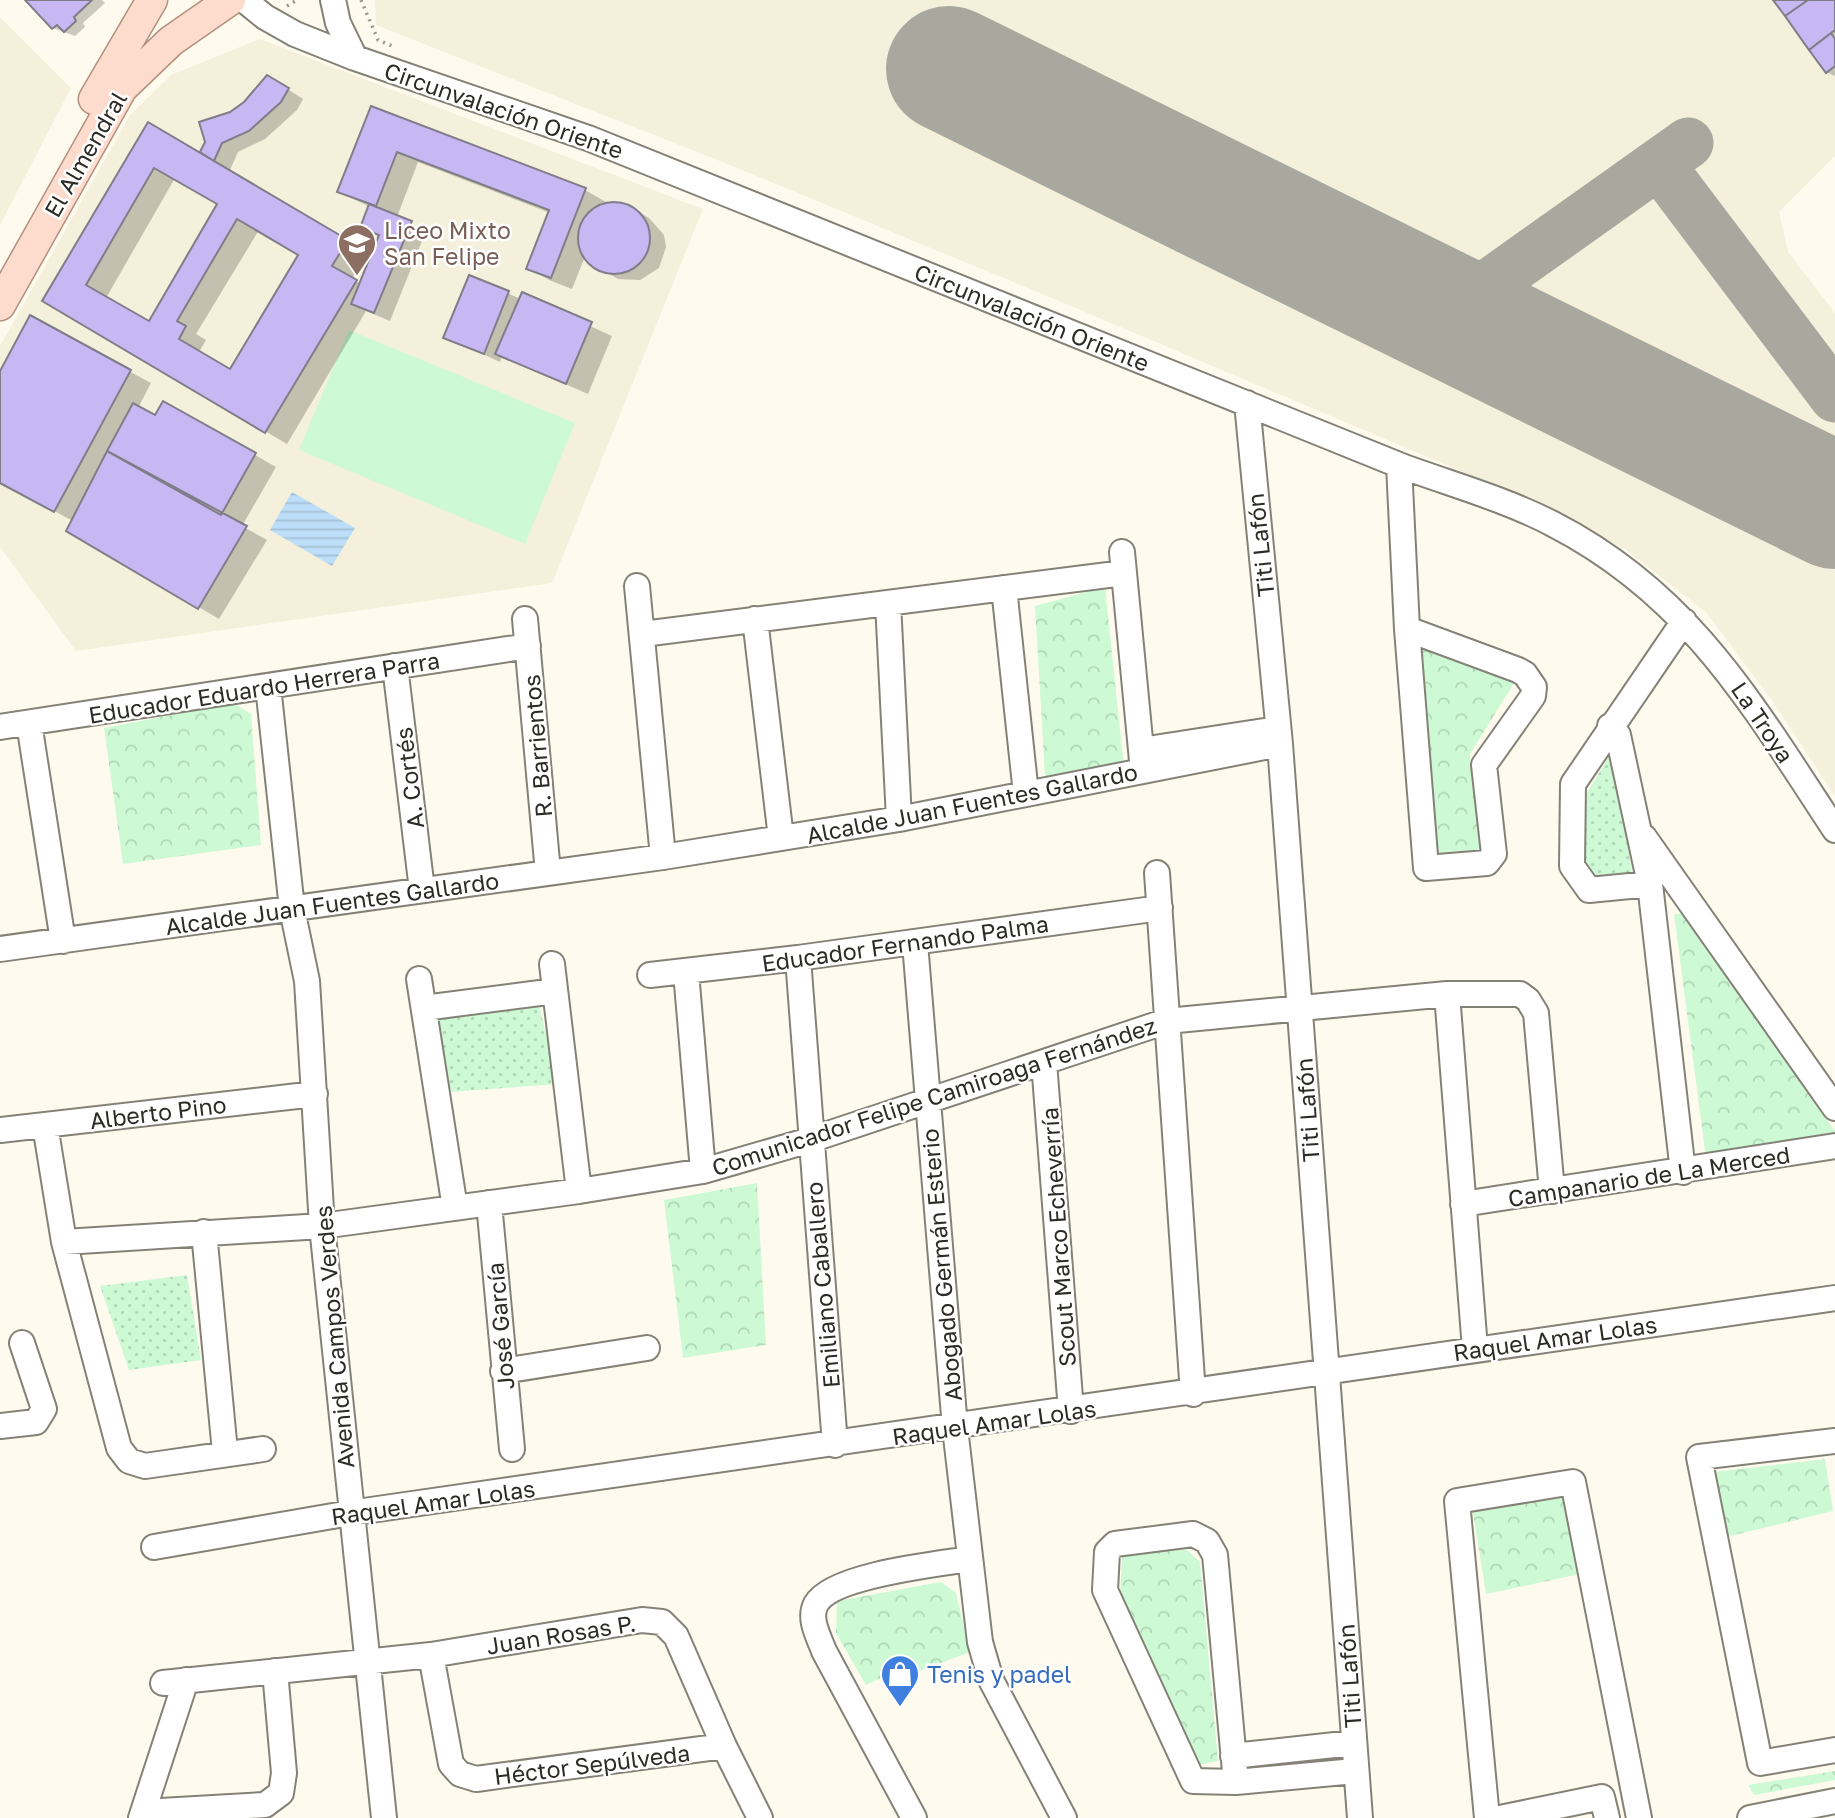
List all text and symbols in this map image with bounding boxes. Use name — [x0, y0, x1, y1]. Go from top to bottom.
street label: Circunvalación Oriente — [381, 56, 627, 164]
street label: El Almendral — [38, 86, 132, 222]
place label: Liceo Mixto San Felipe — [384, 216, 511, 270]
school or university icon: Liceo Mixto San Felipe — [336, 222, 378, 277]
street label: Circunvalación Oriente — [911, 257, 1153, 377]
street label: Titi Lafón — [1241, 492, 1279, 598]
street label: Educador Eduardo Herrera Parra — [86, 645, 442, 729]
street label: R. Barrientos — [517, 673, 557, 819]
street label: La Troya — [1726, 676, 1800, 768]
street label: A. Cortés — [389, 726, 429, 830]
street label: Alcalde Juan Fuentes Gallardo — [804, 757, 1140, 849]
street label: Alcalde Juan Fuentes Gallardo — [163, 866, 501, 940]
street label: Educador Fernando Palma — [760, 909, 1050, 977]
street label: Comunicador Felipe Camiroaga Fernández — [708, 1011, 1160, 1181]
street label: Titi Lafón — [1289, 1057, 1325, 1163]
street label: Alberto Pino — [88, 1090, 228, 1134]
street label: Scout Marco Echeverría — [1035, 1106, 1081, 1368]
street label: Abogado Germán Esterio — [915, 1127, 967, 1403]
street label: Campanario de La Merced — [1506, 1140, 1792, 1212]
street label: Emiliano Caballero — [799, 1181, 845, 1389]
street label: Avenida Campos Verdes — [309, 1204, 359, 1470]
street label: José García — [480, 1261, 520, 1391]
street label: Raquel Amar Lolas — [1451, 1310, 1659, 1366]
street label: Raquel Amar Lolas — [890, 1394, 1098, 1450]
street label: Raquel Amar Lolas — [329, 1474, 537, 1530]
street label: Juan Rosas P. — [484, 1608, 638, 1660]
street label: Titi Lafón — [1331, 1623, 1367, 1729]
shop icon: Tenis y padel — [879, 1653, 921, 1708]
place label: Tenis y padel — [927, 1660, 1071, 1688]
street label: Héctor Sepúlveda — [493, 1738, 691, 1790]

